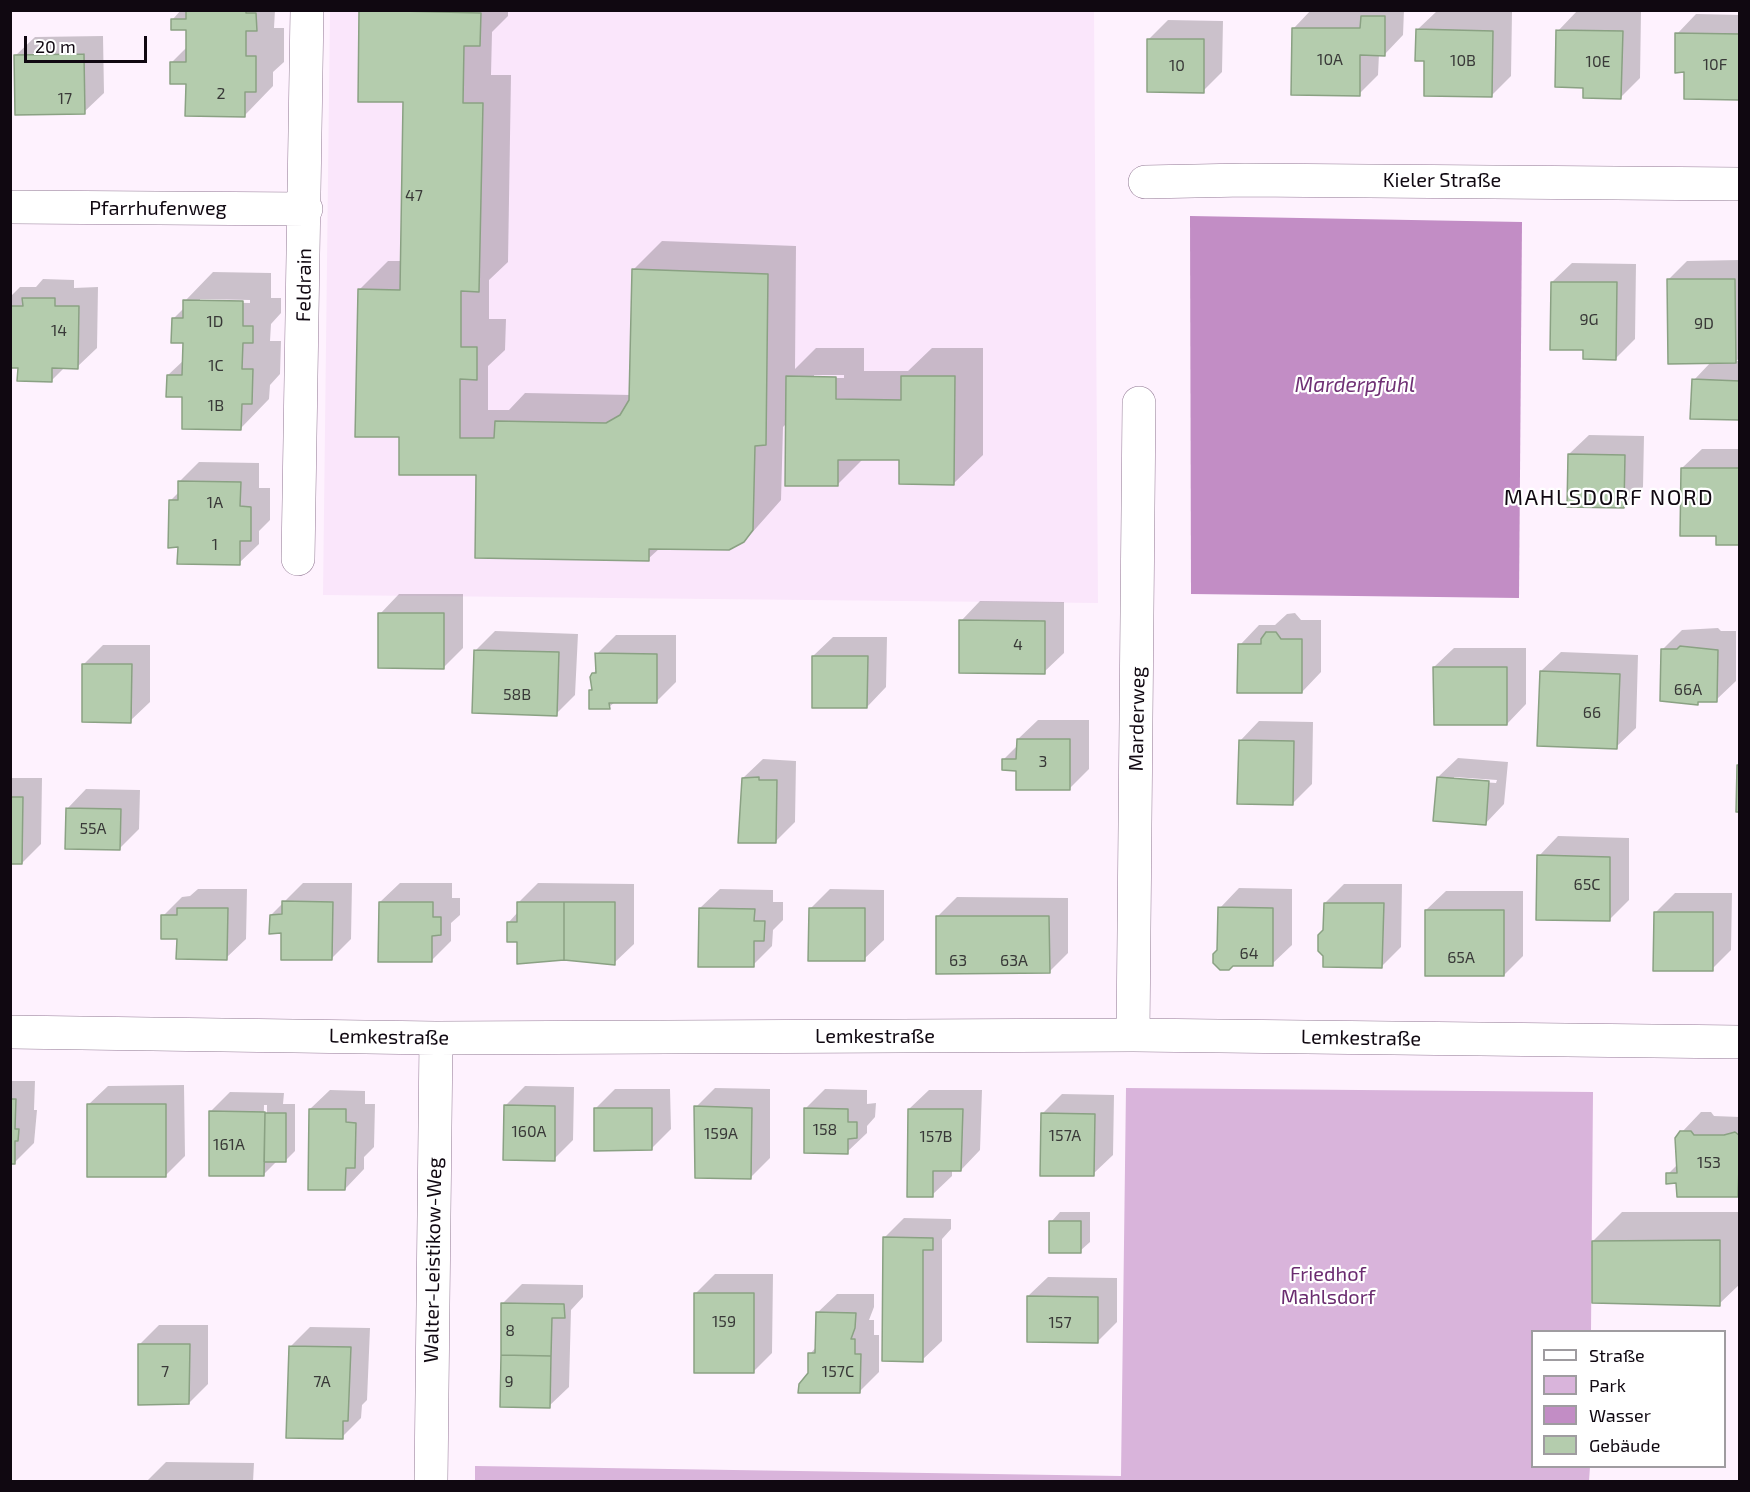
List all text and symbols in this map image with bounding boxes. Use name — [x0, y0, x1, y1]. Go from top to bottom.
scale bar — [27, 24, 150, 62]
text: 20 m — [35, 35, 76, 57]
house number: 10A — [1317, 50, 1343, 70]
house number: 10B — [1450, 51, 1476, 71]
house number: 10E — [1586, 52, 1610, 72]
house number: 10F — [1703, 55, 1727, 75]
house number: 10 — [1169, 56, 1185, 76]
house number: 2 — [217, 84, 225, 104]
house number: 17 — [58, 89, 72, 109]
street label: Kieler Straße — [1383, 168, 1501, 192]
house number: 47 — [405, 186, 423, 206]
street label: Pfarrhufenweg — [89, 196, 227, 220]
street label: Feldrain — [291, 248, 317, 322]
house number: 9G — [1579, 310, 1599, 330]
house number: 1D — [207, 312, 223, 332]
house number: 9D — [1694, 314, 1714, 334]
house number: 14 — [51, 321, 67, 341]
house number: 1C — [208, 356, 224, 376]
water label: Marderpfuhl — [1295, 372, 1415, 398]
house number: 1B — [208, 396, 224, 416]
district label: MAHLSDORF NORD — [1504, 485, 1714, 511]
house number: 1A — [207, 493, 223, 513]
house number: 1 — [212, 535, 218, 555]
house number: 4 — [1013, 635, 1023, 655]
street label: Marderweg — [1124, 666, 1150, 772]
house number: 66A — [1674, 680, 1702, 700]
house number: 58B — [503, 685, 531, 705]
house number: 66 — [1583, 703, 1601, 723]
house number: 3 — [1039, 752, 1047, 772]
house number: 55A — [79, 819, 107, 839]
house number: 65C — [1574, 875, 1600, 895]
house number: 64 — [1240, 944, 1258, 964]
house number: 65A — [1447, 948, 1475, 968]
house number: 63 — [949, 951, 967, 971]
house number: 63A — [1000, 951, 1028, 971]
street label: Lemkestraße — [329, 1024, 449, 1050]
street label: Lemkestraße — [815, 1024, 935, 1048]
street label: Lemkestraße — [1301, 1025, 1421, 1051]
house number: 158 — [813, 1120, 837, 1140]
house number: 160A — [511, 1122, 547, 1142]
house number: 159A — [704, 1124, 738, 1144]
house number: 157A — [1049, 1126, 1081, 1146]
house number: 157B — [919, 1127, 953, 1147]
house number: 161A — [213, 1135, 245, 1155]
house number: 153 — [1697, 1153, 1721, 1173]
street label: Walter-Leistikow-Weg — [419, 1157, 447, 1363]
park label: Friedhof Mahlsdorf — [1281, 1262, 1375, 1309]
house number: 159 — [712, 1312, 736, 1332]
house number: 157 — [1048, 1313, 1072, 1333]
house number: 8 — [505, 1321, 515, 1341]
legend — [1531, 1330, 1726, 1468]
text: Straße — [1589, 1344, 1645, 1366]
house number: 7 — [161, 1362, 169, 1382]
house number: 157C — [822, 1362, 854, 1382]
house number: 7A — [313, 1372, 331, 1392]
house number: 9 — [504, 1372, 514, 1392]
text: Park — [1589, 1374, 1626, 1396]
text: Wasser — [1589, 1404, 1651, 1426]
text: Gebäude — [1589, 1434, 1660, 1456]

